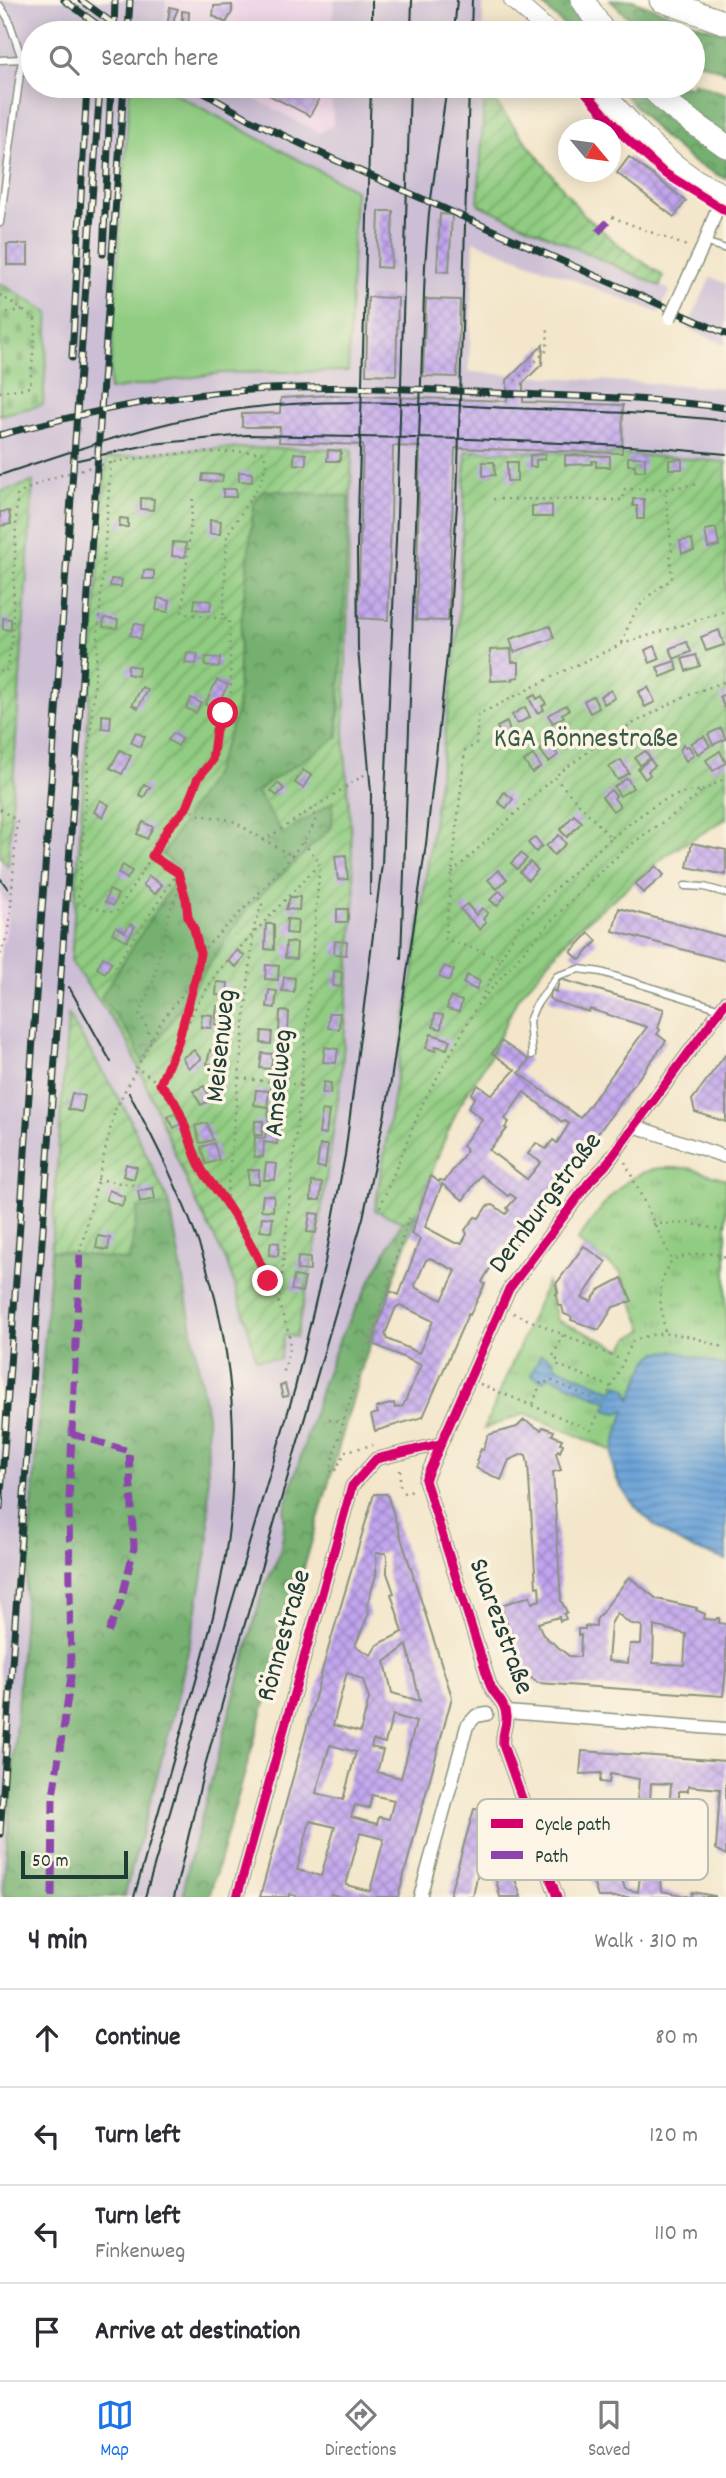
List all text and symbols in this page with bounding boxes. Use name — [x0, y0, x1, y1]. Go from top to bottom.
search box — [21, 21, 705, 98]
icon: search — [45, 41, 83, 79]
text: Search here — [101, 41, 219, 78]
north arrow — [558, 119, 621, 182]
route start — [207, 697, 238, 728]
park label: KGA Rönnestraße — [494, 721, 678, 761]
street label: Meisenweg — [197, 987, 249, 1105]
street label: Amselweg — [256, 1028, 306, 1138]
street label: Dernburgstraße — [480, 1125, 614, 1283]
route end — [252, 1265, 283, 1296]
street label: Suarezstraße — [456, 1553, 542, 1701]
street label: Rönnestraße — [248, 1565, 324, 1707]
legend — [477, 1799, 708, 1880]
text: Cycle path — [535, 1813, 610, 1840]
text: Path — [535, 1845, 568, 1872]
scale bar — [21, 1848, 128, 1880]
text: 50 m — [32, 1849, 69, 1876]
text: 4 min — [28, 1921, 87, 1964]
text: Walk · 310 m — [594, 1926, 698, 1959]
icon: ahead — [28, 2019, 66, 2057]
text: Continue — [95, 2020, 180, 2057]
text: 80 m — [655, 2022, 698, 2055]
icon: left — [28, 2117, 66, 2155]
text: Turn left — [95, 2118, 181, 2155]
text: 120 m — [649, 2120, 698, 2153]
text: Turn left — [95, 2199, 181, 2236]
icon: left — [28, 2215, 66, 2253]
text: 110 m — [654, 2218, 698, 2251]
text: Finkenweg — [95, 2236, 185, 2269]
icon: arrive — [28, 2313, 66, 2351]
text: Arrive at destination — [95, 2314, 300, 2351]
tab: Map — [96, 2396, 134, 2465]
tab: Directions — [325, 2396, 397, 2465]
tab: Saved — [588, 2396, 630, 2465]

